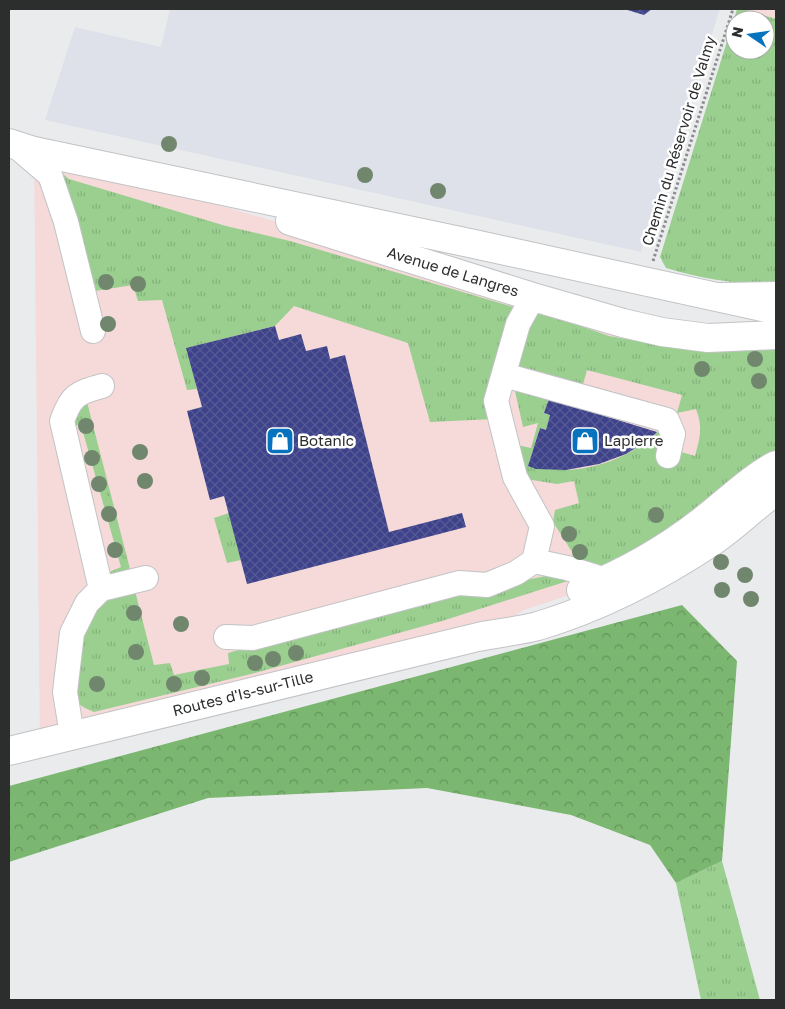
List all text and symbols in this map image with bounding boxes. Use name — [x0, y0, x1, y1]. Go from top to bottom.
north arrow — [725, 10, 775, 60]
text: N — [727, 25, 746, 39]
street label: Chemin du Réservoir de Valmy — [638, 33, 719, 248]
street label: Avenue de Langres — [385, 243, 521, 300]
shop icon: Botanic — [265, 426, 295, 456]
shop icon: Lapierre — [570, 426, 600, 456]
place label: Botanic — [299, 431, 354, 449]
place label: Lapierre — [604, 431, 664, 449]
street label: Routes d'Is-sur-Tille — [171, 667, 315, 719]

